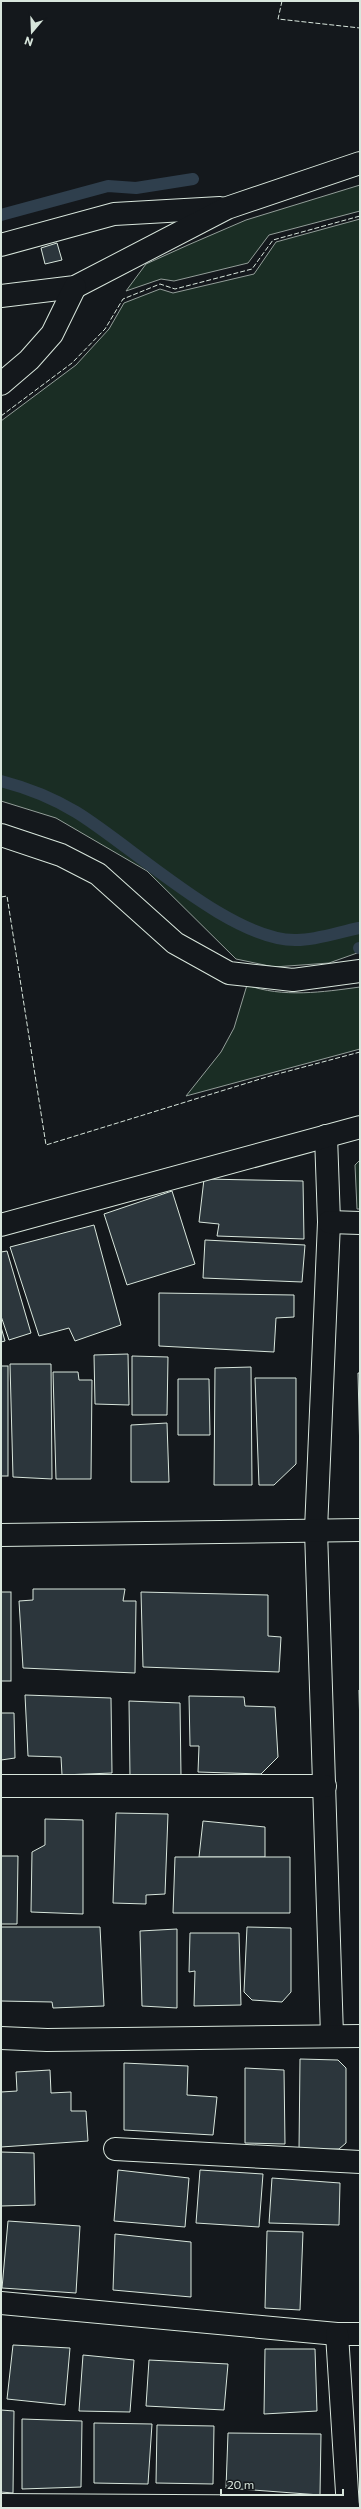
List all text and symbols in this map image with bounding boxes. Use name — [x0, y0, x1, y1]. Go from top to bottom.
north arrow — [12, 12, 52, 52]
text: N — [23, 34, 35, 49]
scale bar — [221, 2471, 343, 2497]
text: 20 m — [227, 2477, 254, 2491]

